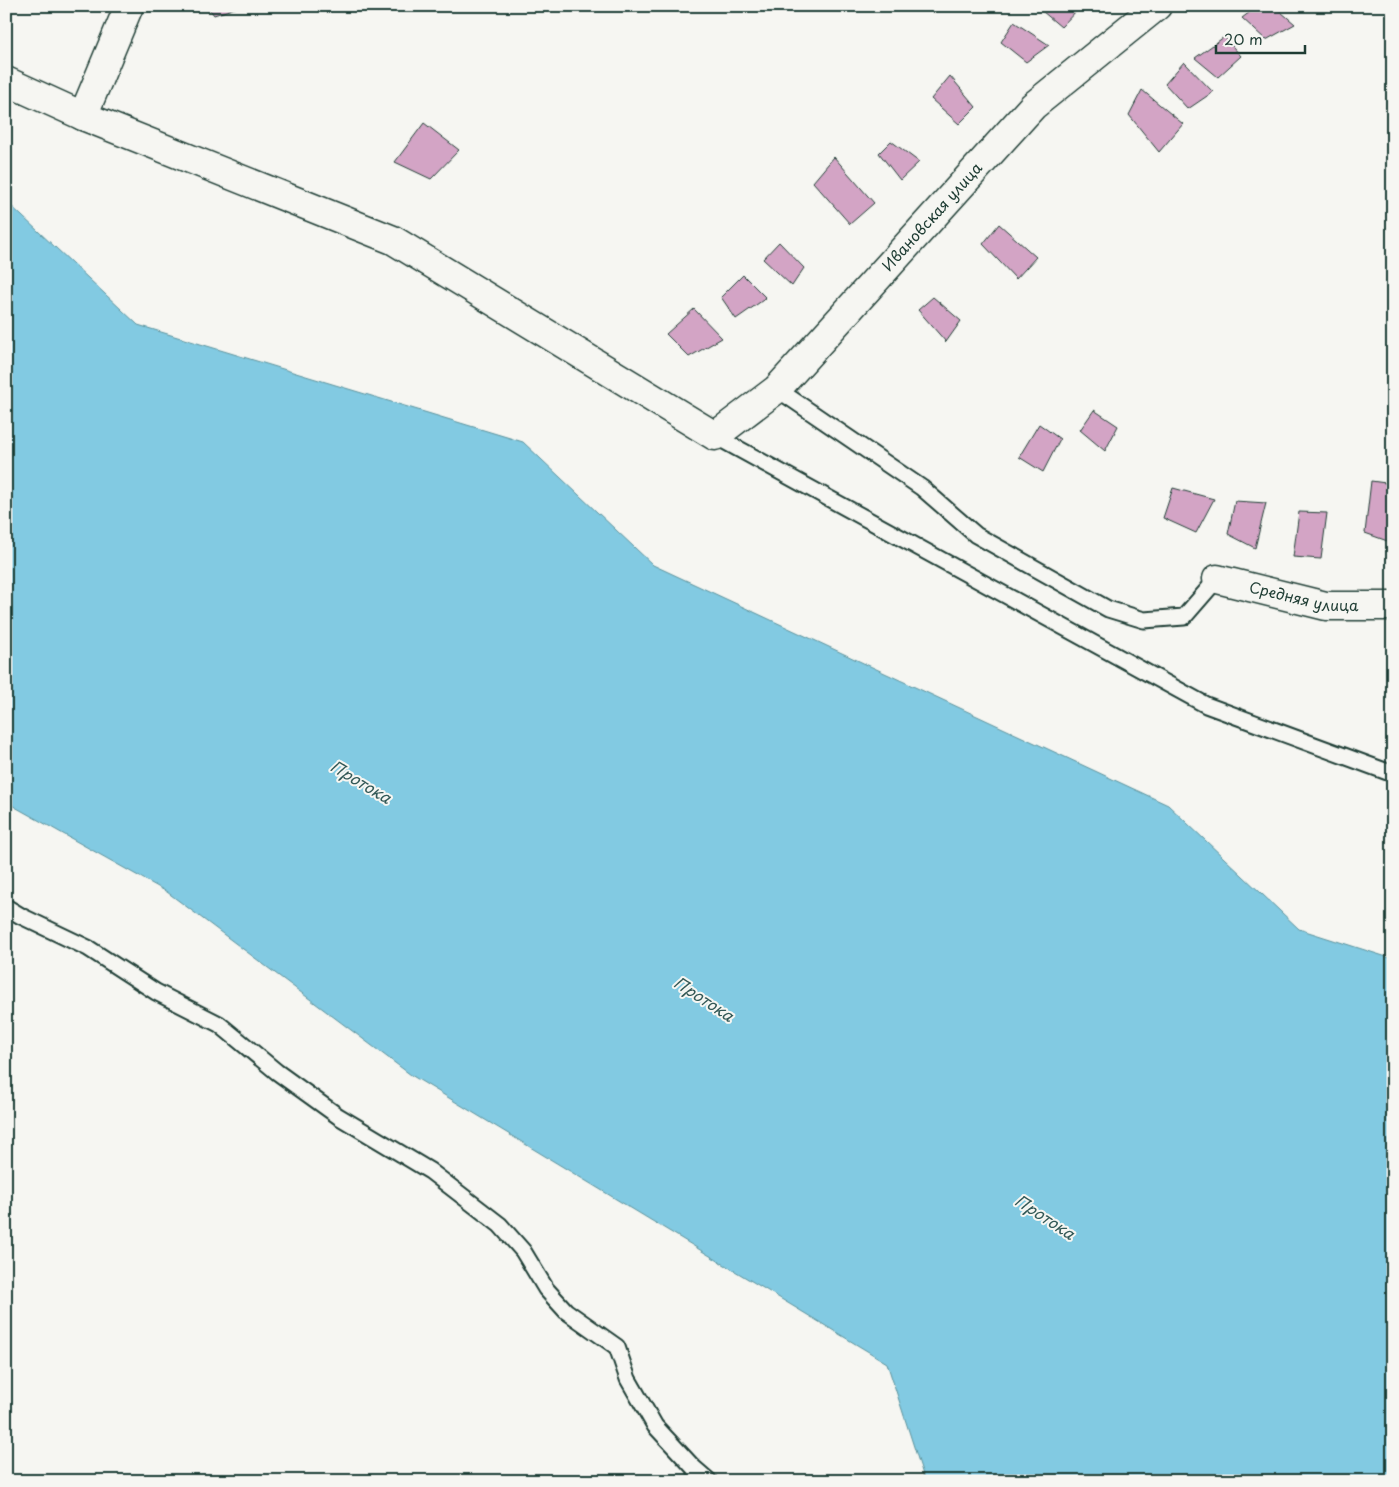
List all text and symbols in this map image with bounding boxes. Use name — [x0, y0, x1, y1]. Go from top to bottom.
scale bar — [1216, 22, 1305, 54]
text: 20 m — [1224, 27, 1263, 50]
street label: Ивановская улица — [876, 156, 987, 276]
street label: Средняя улица — [1247, 574, 1359, 616]
water label: Протока — [327, 754, 397, 809]
water label: Протока — [670, 970, 740, 1027]
water label: Протока — [1011, 1188, 1081, 1245]

